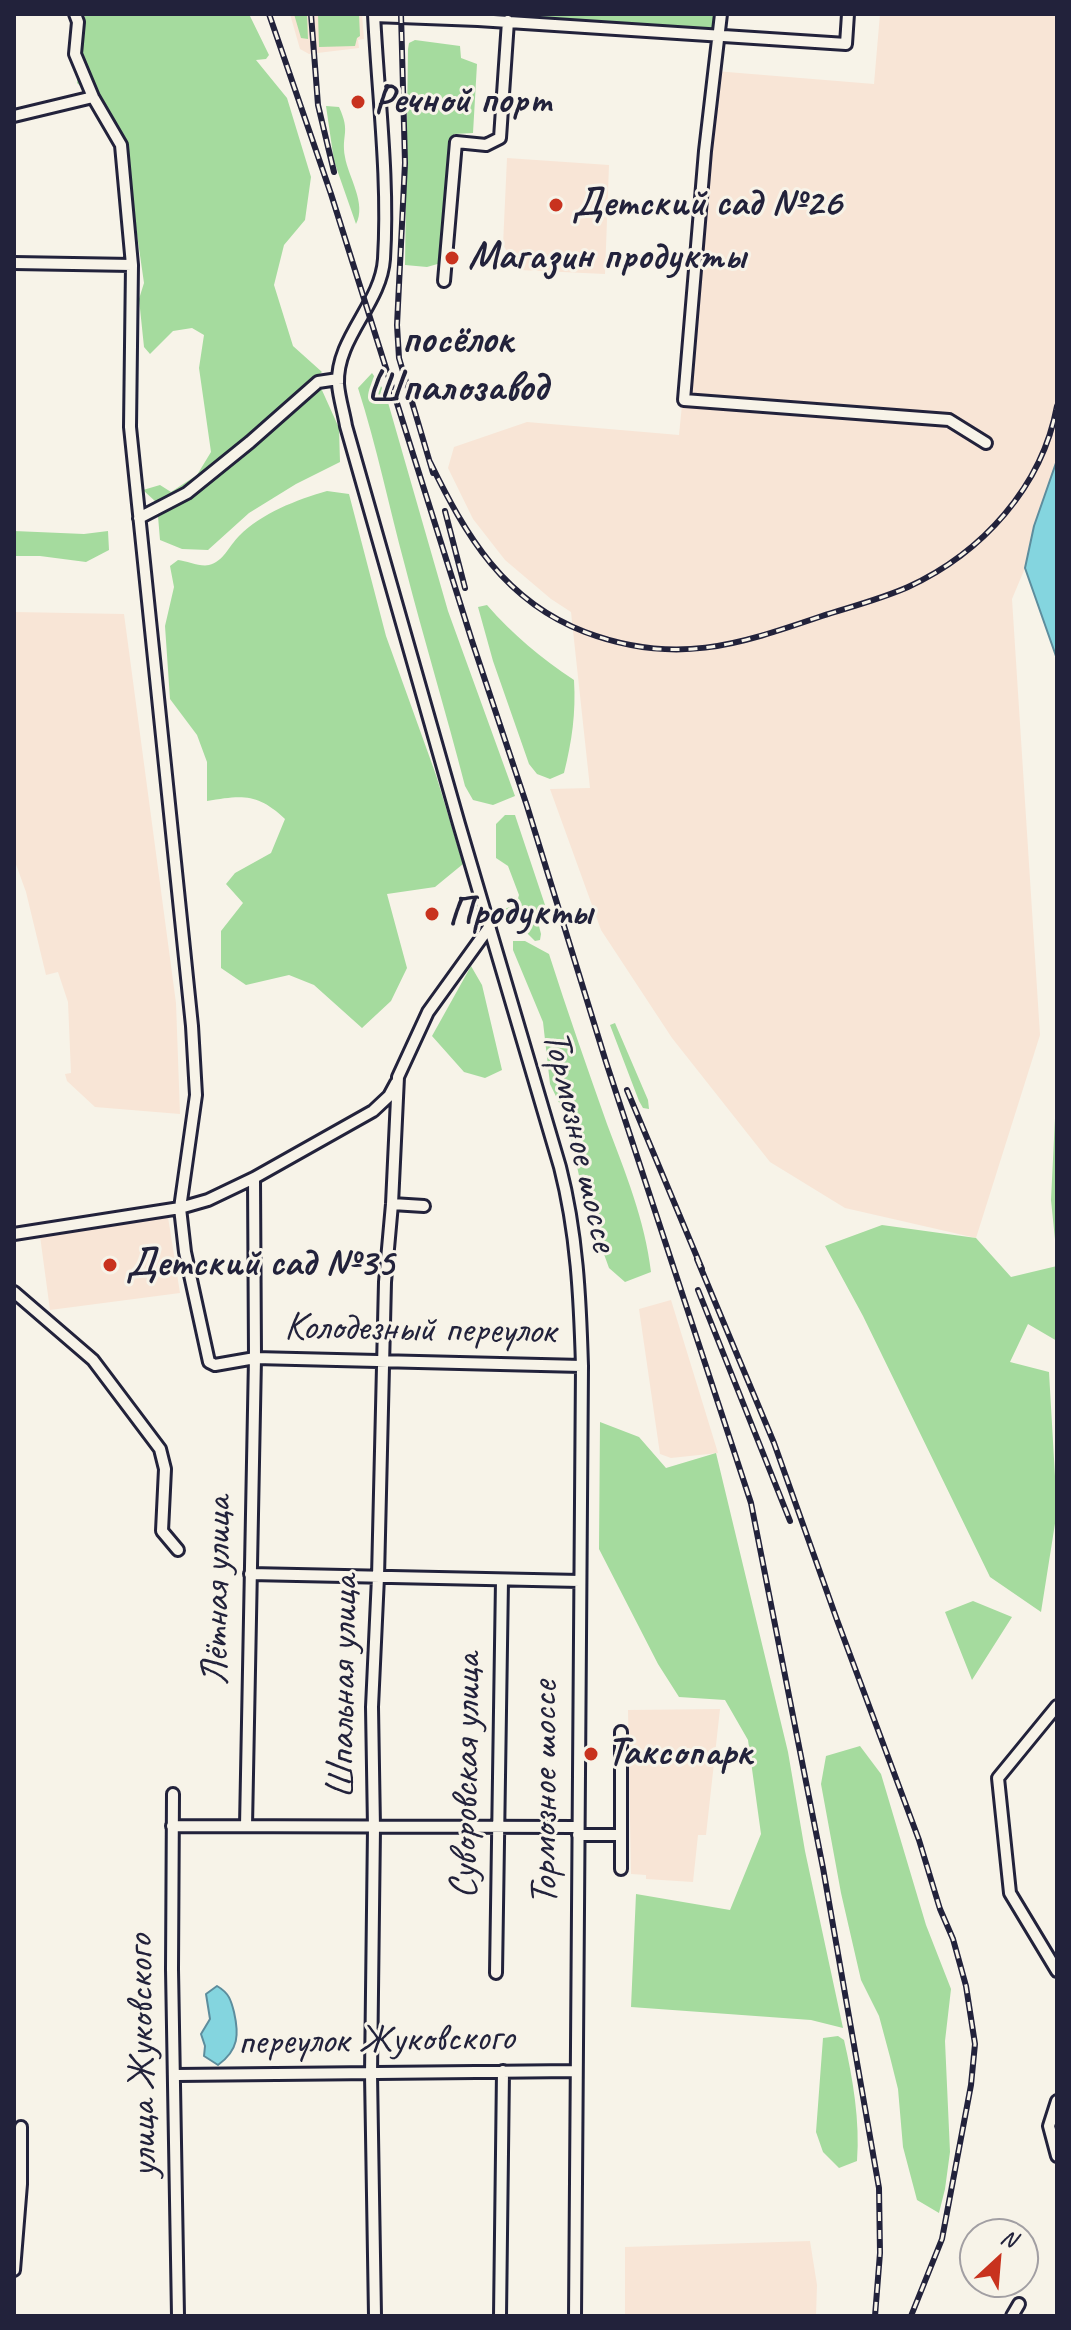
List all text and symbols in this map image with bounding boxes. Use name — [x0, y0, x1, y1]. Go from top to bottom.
place label: Речной порт — [374, 78, 552, 126]
marker: Речной порт — [349, 93, 367, 111]
place label: Детский сад №26 — [572, 181, 841, 229]
marker: Детский сад №26 — [547, 196, 565, 214]
place label: Магазин продукты — [468, 234, 745, 282]
marker: Магазин продукты — [443, 249, 461, 267]
district label: посёлок Шпалозавод — [366, 316, 548, 414]
place label: Продукты — [448, 890, 592, 938]
marker: Продукты — [423, 905, 441, 923]
street label: Тормозное шоссе — [530, 1026, 628, 1256]
place label: Детский сад №35 — [126, 1241, 394, 1289]
marker: Детский сад №35 — [101, 1256, 119, 1274]
street label: Колодезный переулок — [284, 1304, 556, 1356]
street label: Лётная улица — [192, 1496, 244, 1686]
street label: Шпальная улица — [318, 1575, 370, 1799]
street label: Суворовская улица — [441, 1653, 493, 1899]
street label: Тормозное шоссе — [522, 1681, 570, 1905]
place label: Таксопарк — [607, 1730, 752, 1778]
marker: Таксопарк — [582, 1745, 600, 1763]
street label: улица Жуковского — [117, 1934, 169, 2178]
street label: переулок Жуковского — [237, 2015, 515, 2067]
north arrow — [959, 2218, 1039, 2298]
text: N — [996, 2223, 1021, 2254]

